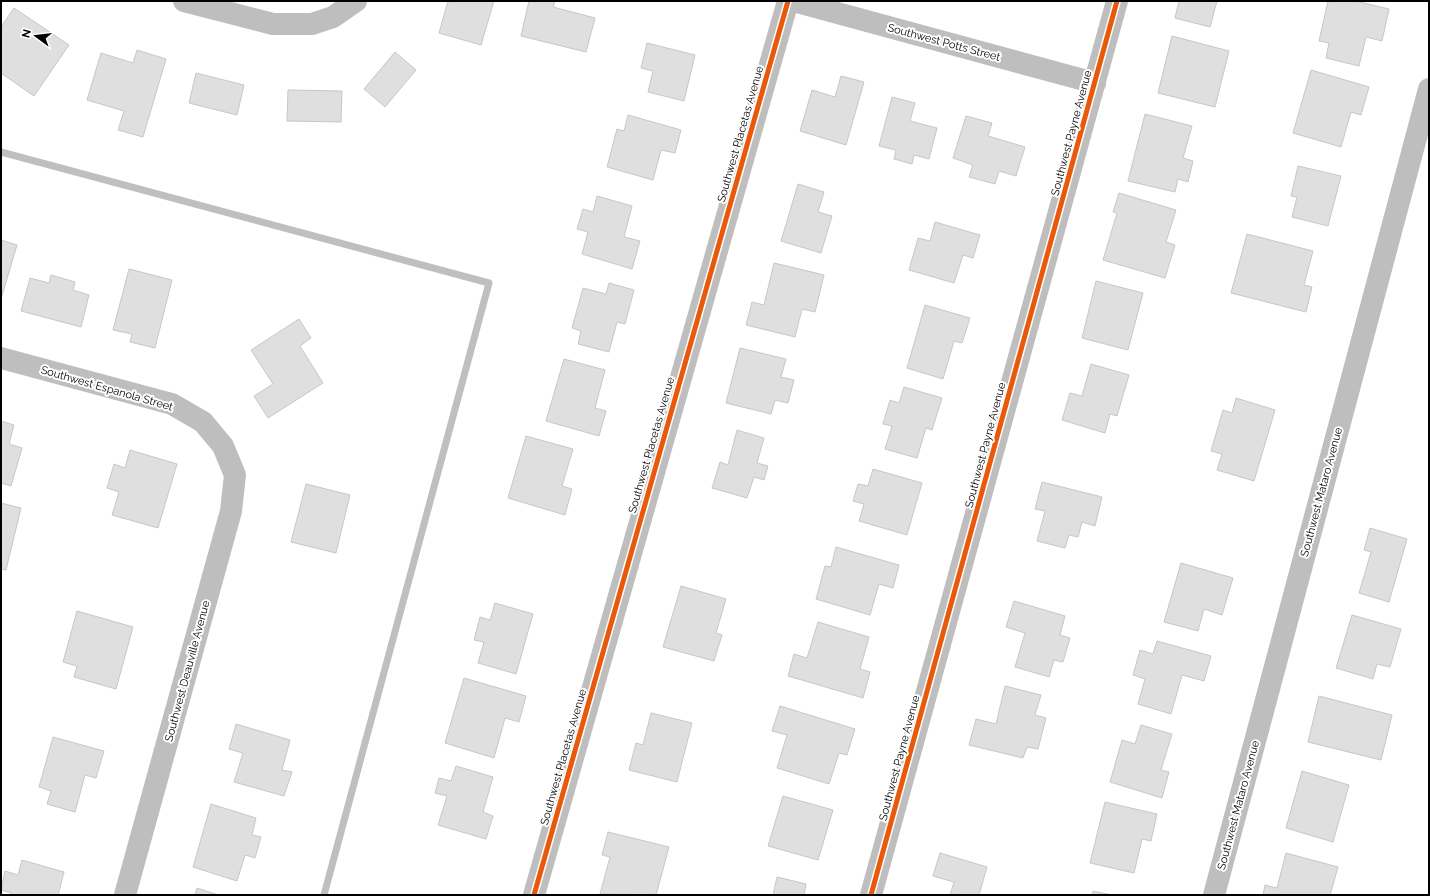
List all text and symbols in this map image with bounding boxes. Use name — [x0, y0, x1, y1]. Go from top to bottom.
north arrow — [16, 16, 56, 56]
street label: Southwest Potts Street — [886, 21, 1002, 64]
text: N — [19, 28, 34, 39]
street label: Southwest Placetas Avenue — [715, 64, 766, 204]
street label: Southwest Payne Avenue — [1048, 69, 1095, 197]
street label: Southwest Espanola Street — [39, 363, 175, 414]
street label: Southwest Placetas Avenue — [626, 375, 677, 515]
street label: Southwest Payne Avenue — [962, 381, 1009, 509]
street label: Southwest Mataro Avenue — [1298, 426, 1345, 558]
street label: Southwest Deauville Avenue — [162, 599, 213, 743]
street label: Southwest Placetas Avenue — [538, 687, 589, 827]
street label: Southwest Payne Avenue — [876, 694, 923, 822]
street label: Southwest Mataro Avenue — [1215, 739, 1262, 871]

